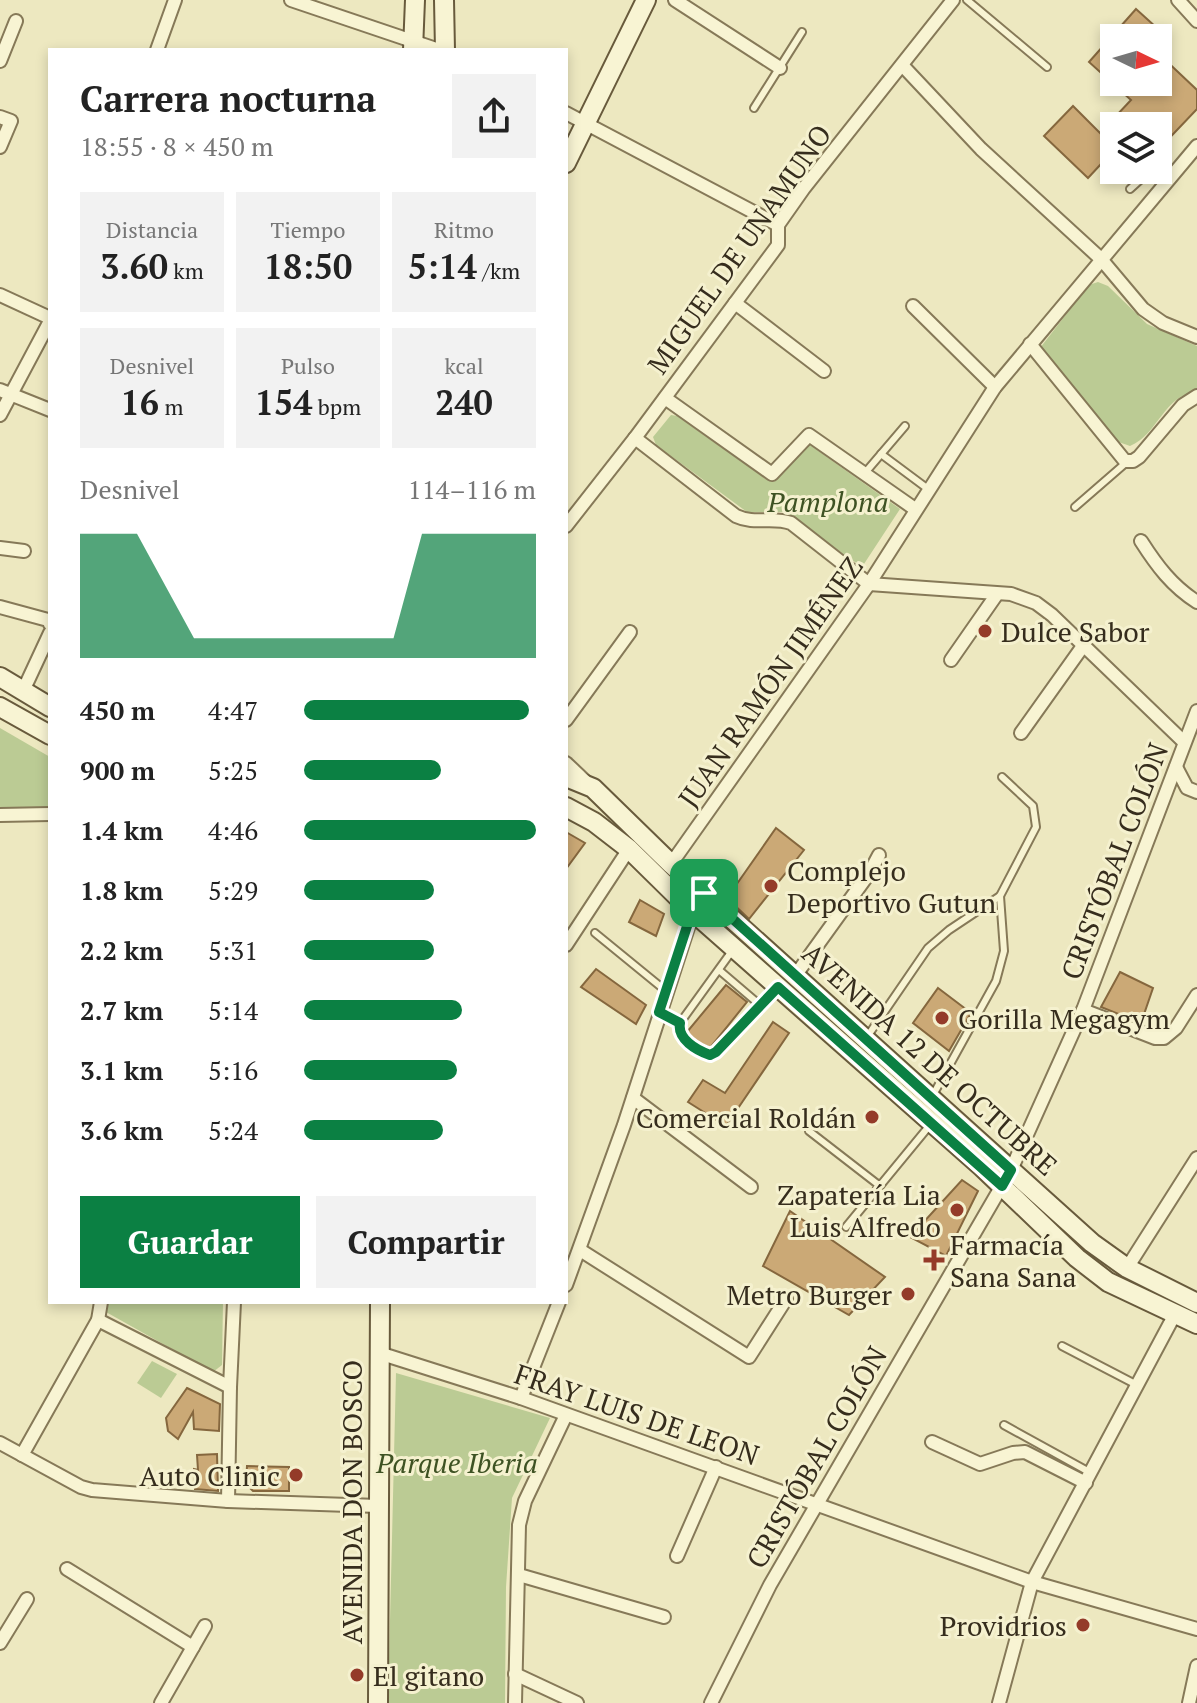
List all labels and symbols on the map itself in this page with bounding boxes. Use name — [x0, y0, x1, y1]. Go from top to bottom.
north arrow — [1100, 24, 1172, 96]
street label: MIGUEL DE UNAMUNO — [639, 117, 839, 381]
park label: Pamplona — [766, 483, 889, 520]
street label: JUAN RAMÓN JIMÉNEZ — [669, 549, 871, 815]
place label: Dulce Sabor — [1001, 613, 1150, 650]
marker: Dulce Sabor — [976, 622, 994, 640]
street label: CRISTÓBAL COLÓN — [1052, 737, 1176, 985]
place label: Complejo Deportivo Gutun — [787, 852, 997, 921]
pin — [670, 859, 738, 927]
marker: Complejo Deportivo Gutun — [762, 877, 780, 895]
street label: AVENIDA 12 DE OCTUBRE — [795, 935, 1065, 1183]
place label: Gorilla Megagym — [958, 1000, 1170, 1037]
marker: Gorilla Megagym — [933, 1009, 951, 1027]
place label: Comercial Roldán — [636, 1099, 856, 1136]
marker: Comercial Roldán — [863, 1108, 881, 1126]
place label: Zapatería Lia Luis Alfredo — [777, 1176, 941, 1245]
marker: Zapatería Lia Luis Alfredo — [948, 1201, 966, 1219]
place label: Farmacía Sana Sana — [950, 1226, 1077, 1295]
marker: Farmacía Sana Sana — [925, 1251, 943, 1269]
place label: Metro Burger — [727, 1276, 892, 1313]
marker: Metro Burger — [899, 1285, 917, 1303]
street label: CRISTÓBAL COLÓN — [737, 1339, 895, 1575]
street label: FRAY LUIS DE LEON — [510, 1355, 764, 1473]
street label: AVENIDA DON BOSCO — [333, 1360, 370, 1644]
park label: Parque Iberia — [375, 1444, 538, 1481]
place label: Auto Clinic — [139, 1457, 280, 1494]
marker: Auto Clinic — [287, 1466, 305, 1484]
place label: Providrios — [940, 1607, 1067, 1644]
marker: Providrios — [1074, 1616, 1092, 1634]
place label: El gitano — [373, 1657, 484, 1694]
marker: El gitano — [348, 1666, 366, 1684]

